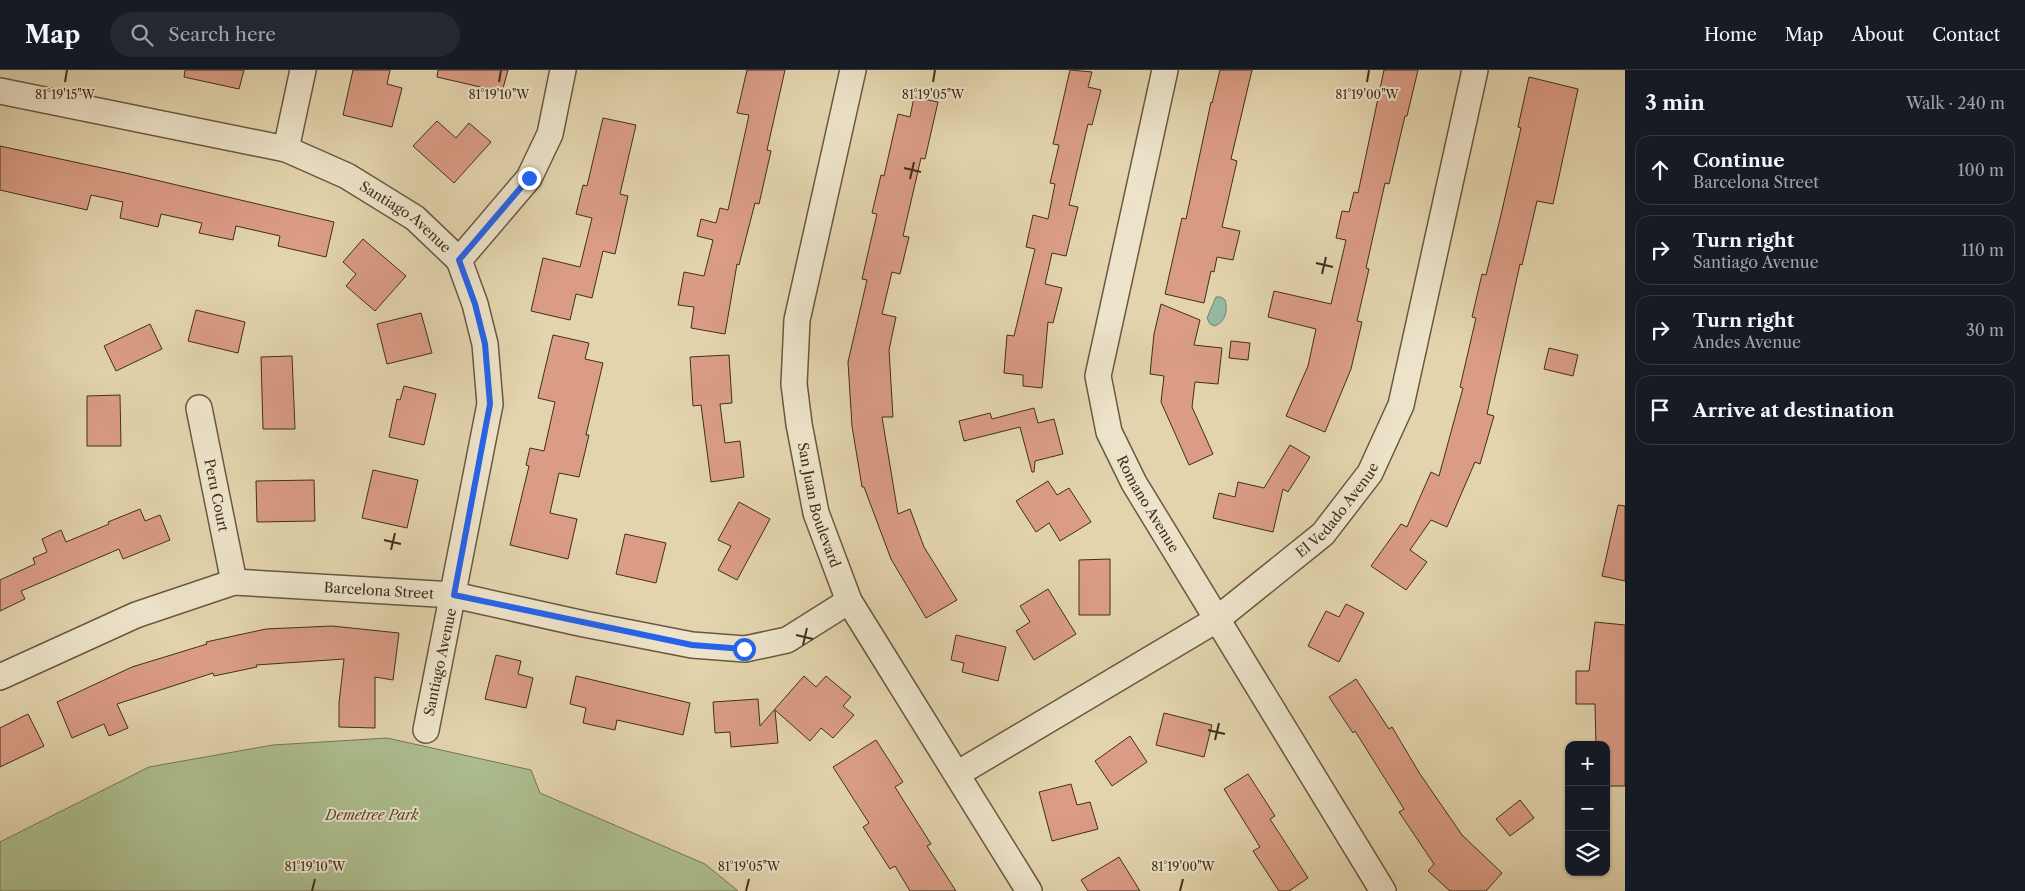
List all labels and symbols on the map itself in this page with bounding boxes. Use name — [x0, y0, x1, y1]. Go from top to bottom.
text: 81°19'15"W — [35, 87, 96, 102]
text: 81°19'10"W — [469, 87, 530, 102]
text: 81°19'05"W — [902, 87, 965, 102]
text: 81°19'00"W — [1335, 87, 1400, 102]
route end — [518, 167, 541, 190]
street label: Santiago Avenue — [356, 177, 455, 257]
street label: San Juan Boulevard — [794, 441, 845, 570]
street label: Romano Avenue — [1113, 452, 1183, 556]
street label: Peru Court — [200, 457, 233, 533]
street label: El Vedado Avenue — [1292, 460, 1383, 561]
street label: Barcelona Street — [323, 578, 434, 603]
street label: Santiago Avenue — [420, 606, 460, 718]
route start — [733, 638, 756, 661]
park label: Demetree Park — [324, 806, 419, 824]
text: 81°19'10"W — [285, 859, 346, 874]
text: 81°19'05"W — [718, 859, 781, 874]
text: 81°19'00"W — [1151, 859, 1216, 874]

